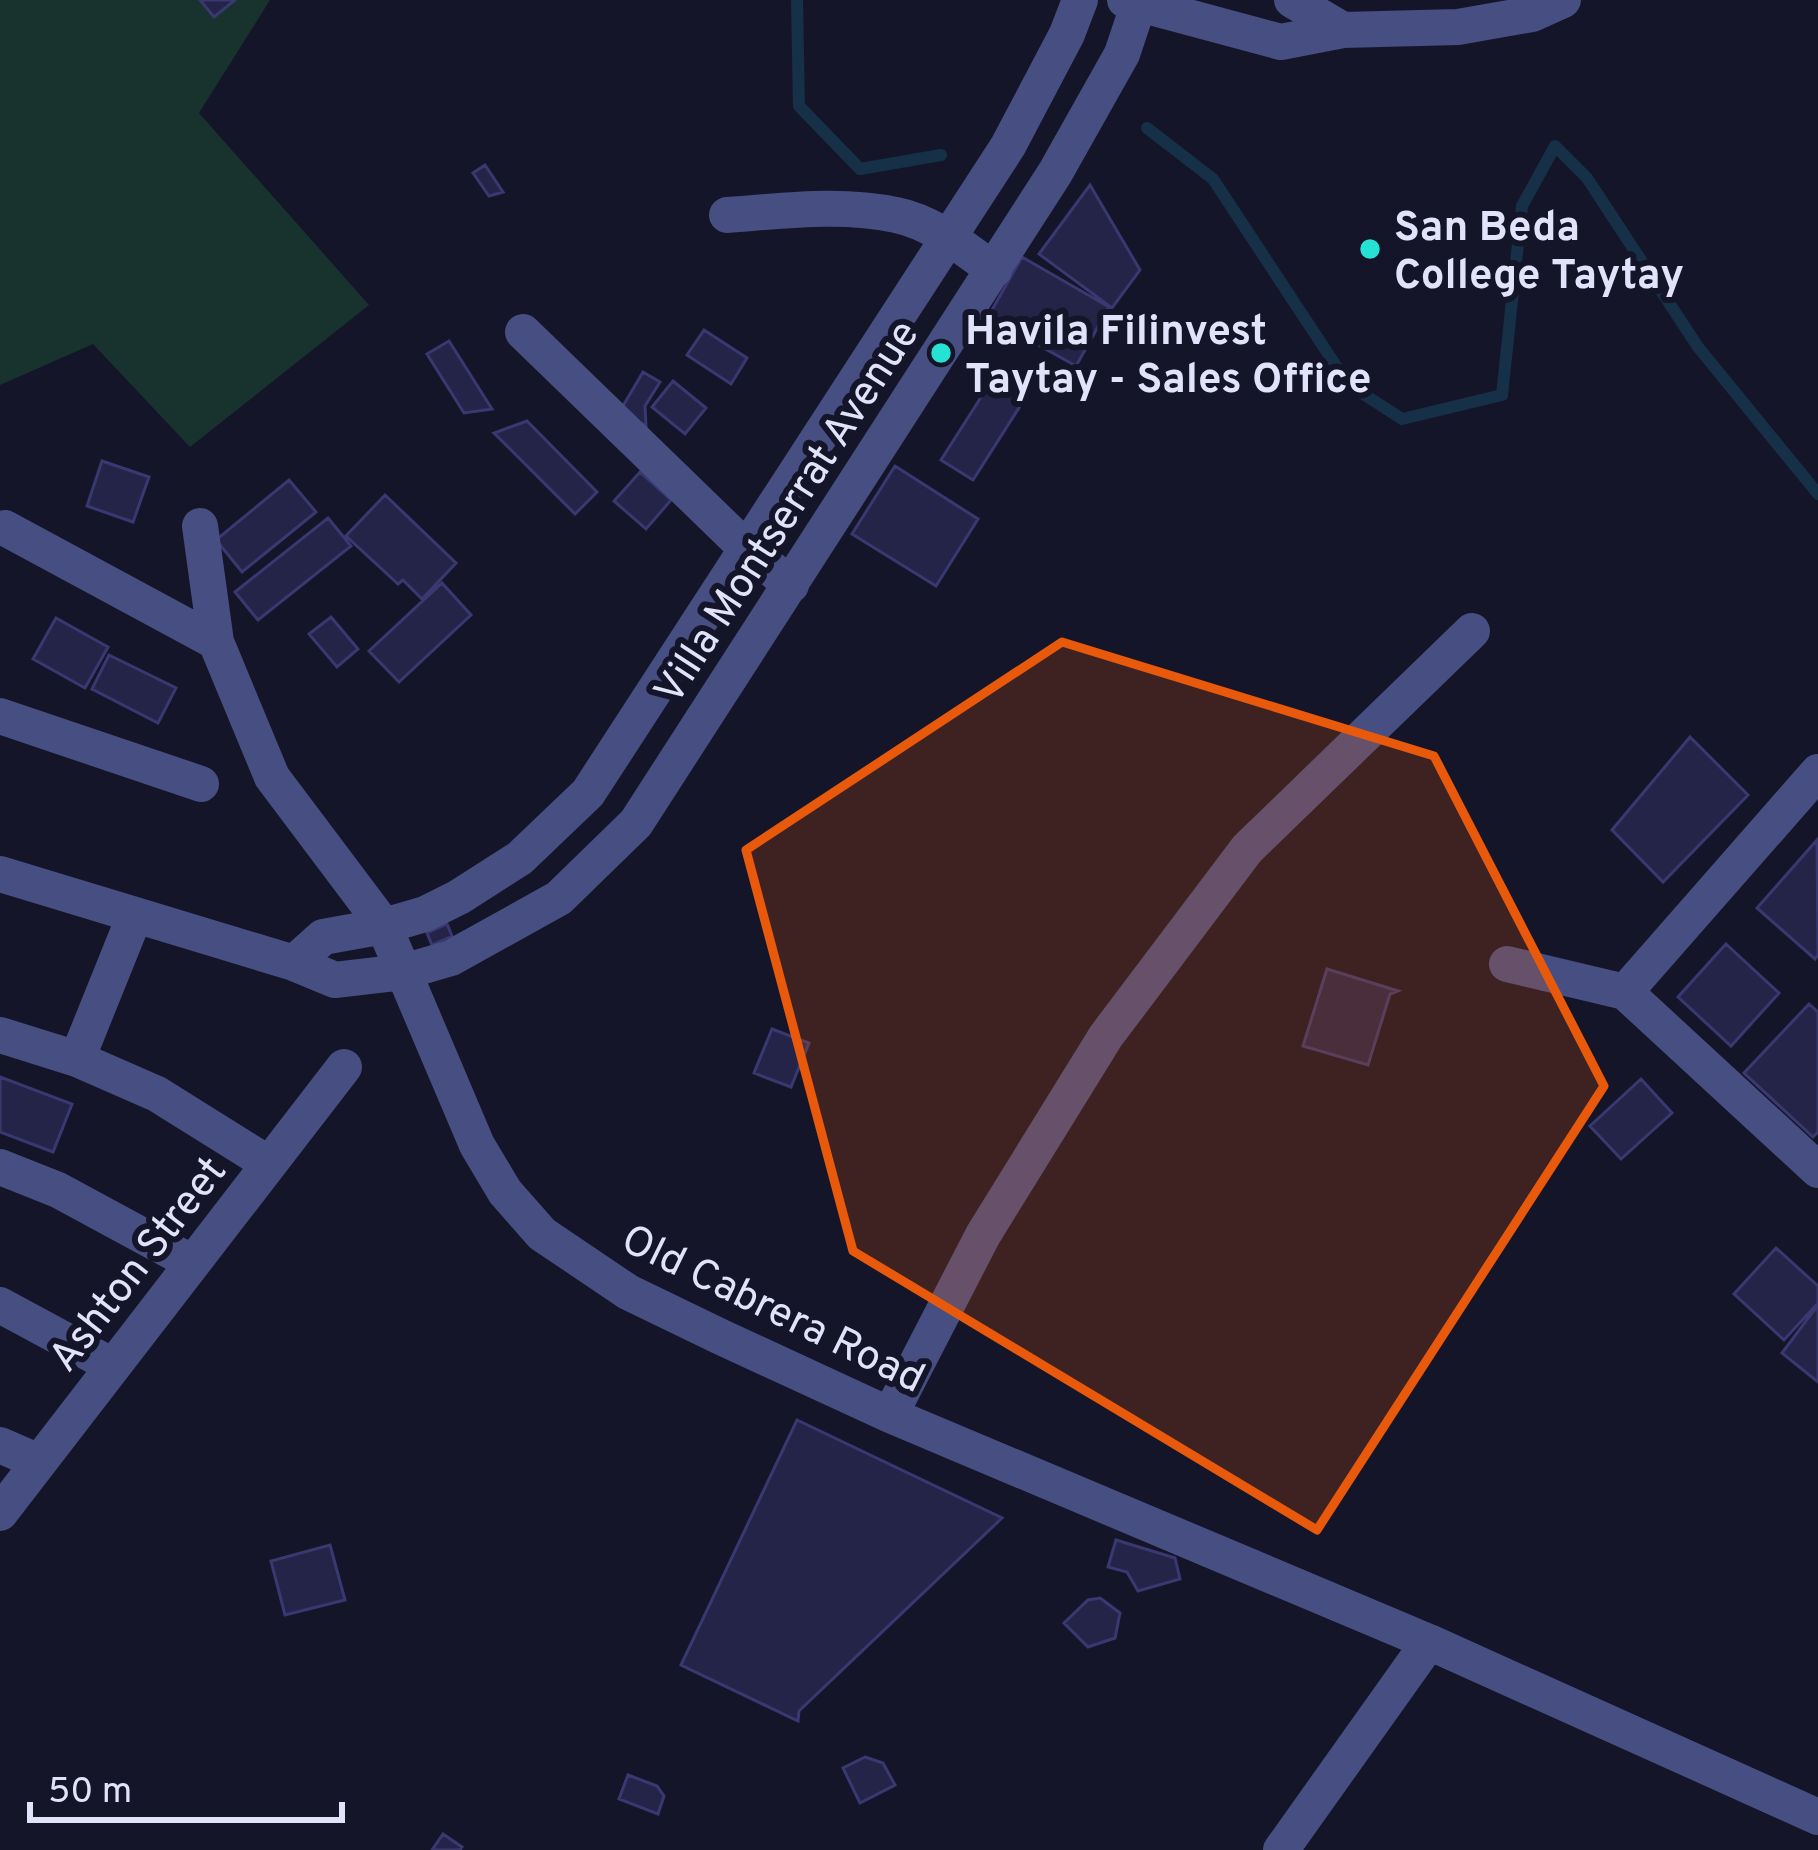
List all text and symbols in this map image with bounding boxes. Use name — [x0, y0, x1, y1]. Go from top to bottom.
place label: San Beda College Taytay — [1394, 203, 1684, 304]
marker: San Beda College Taytay — [1357, 236, 1383, 262]
place label: Havila Filinvest Taytay - Sales Office — [965, 307, 1371, 408]
street label: Villa Montserrat Avenue — [645, 311, 933, 716]
marker: Havila Filinvest Taytay - Sales Office — [928, 340, 954, 366]
street label: Ashton Street — [39, 1147, 240, 1384]
street label: Old Cabrera Road — [612, 1215, 932, 1407]
scale bar — [30, 1748, 342, 1822]
text: 50 m — [48, 1770, 132, 1816]

